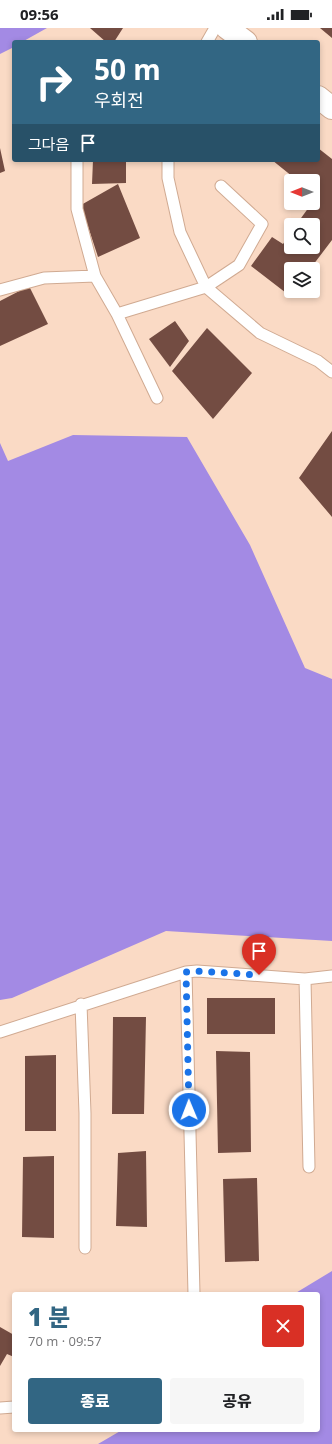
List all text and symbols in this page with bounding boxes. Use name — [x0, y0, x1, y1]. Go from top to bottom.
text: 09:56 — [20, 4, 59, 24]
text: 50 m — [94, 50, 161, 88]
icon: right — [28, 56, 80, 108]
text: 우회전 — [94, 88, 144, 112]
icon: arrive — [77, 132, 99, 154]
text: 그다음 — [28, 134, 69, 154]
north arrow — [284, 174, 320, 210]
map controls — [284, 174, 320, 298]
button: search — [284, 218, 320, 254]
button: layers — [284, 262, 320, 298]
pin — [242, 934, 276, 975]
icon: arrive — [248, 940, 270, 962]
position arrow — [168, 1089, 210, 1131]
text: 1 분 — [28, 1300, 70, 1333]
button: close — [262, 1305, 304, 1347]
text: 70 m · 09:57 — [28, 1332, 102, 1350]
button: 종료 — [28, 1378, 162, 1424]
button: 공유 — [170, 1378, 304, 1424]

